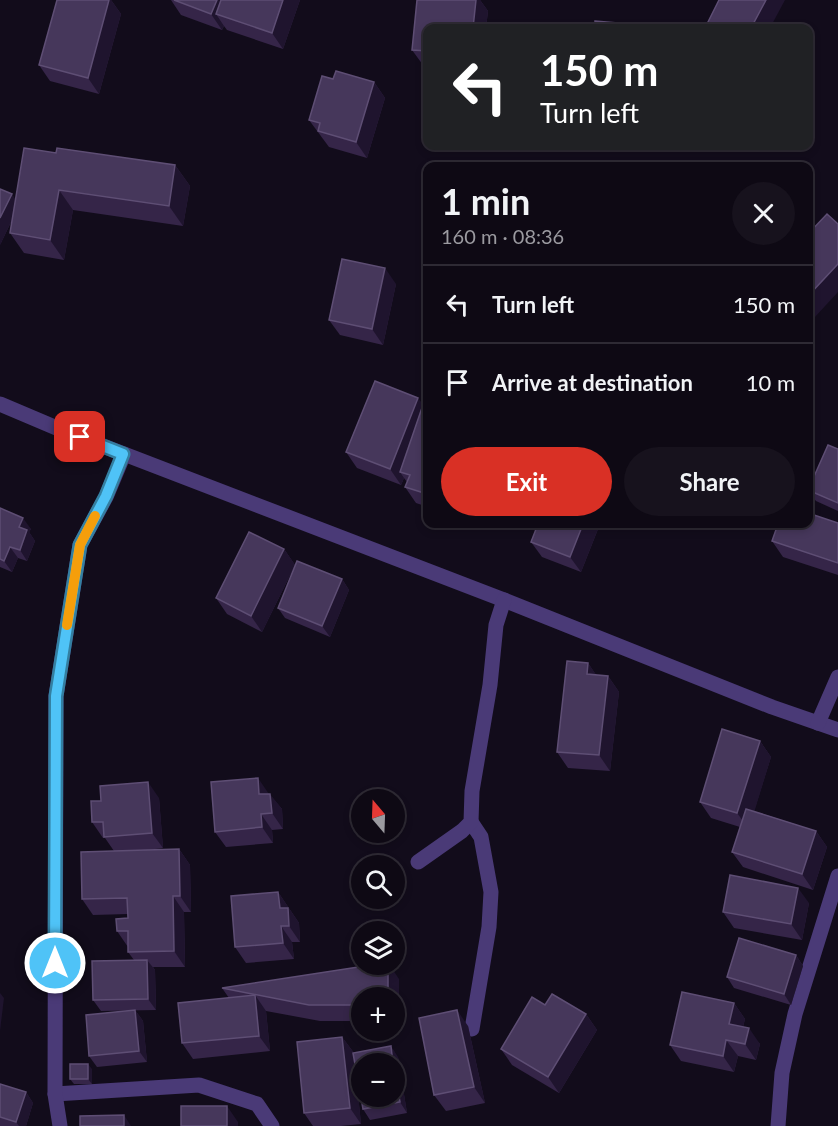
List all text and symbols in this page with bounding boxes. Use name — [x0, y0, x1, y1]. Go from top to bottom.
text: 150 m — [540, 45, 658, 95]
icon: left — [441, 48, 519, 126]
text: Turn left — [540, 96, 639, 129]
text: 1 min — [441, 179, 530, 223]
button: close — [732, 182, 795, 245]
text: 160 m · 08:36 — [441, 224, 564, 248]
icon: left — [441, 288, 474, 321]
text: Turn left — [492, 291, 574, 318]
text: 150 m — [733, 291, 795, 318]
icon: arrive — [441, 366, 474, 399]
text: Arrive at destination — [492, 369, 693, 396]
text: 10 m — [746, 369, 795, 396]
pin — [54, 411, 105, 462]
icon: arrive — [63, 420, 96, 453]
button: Exit — [441, 447, 612, 516]
button: Share — [624, 447, 795, 516]
north arrow — [351, 789, 405, 843]
map controls — [351, 789, 405, 1107]
button: search — [351, 855, 405, 909]
button: layers — [351, 921, 405, 975]
position arrow — [23, 931, 87, 995]
button: + — [351, 987, 405, 1041]
button: − — [351, 1053, 405, 1107]

